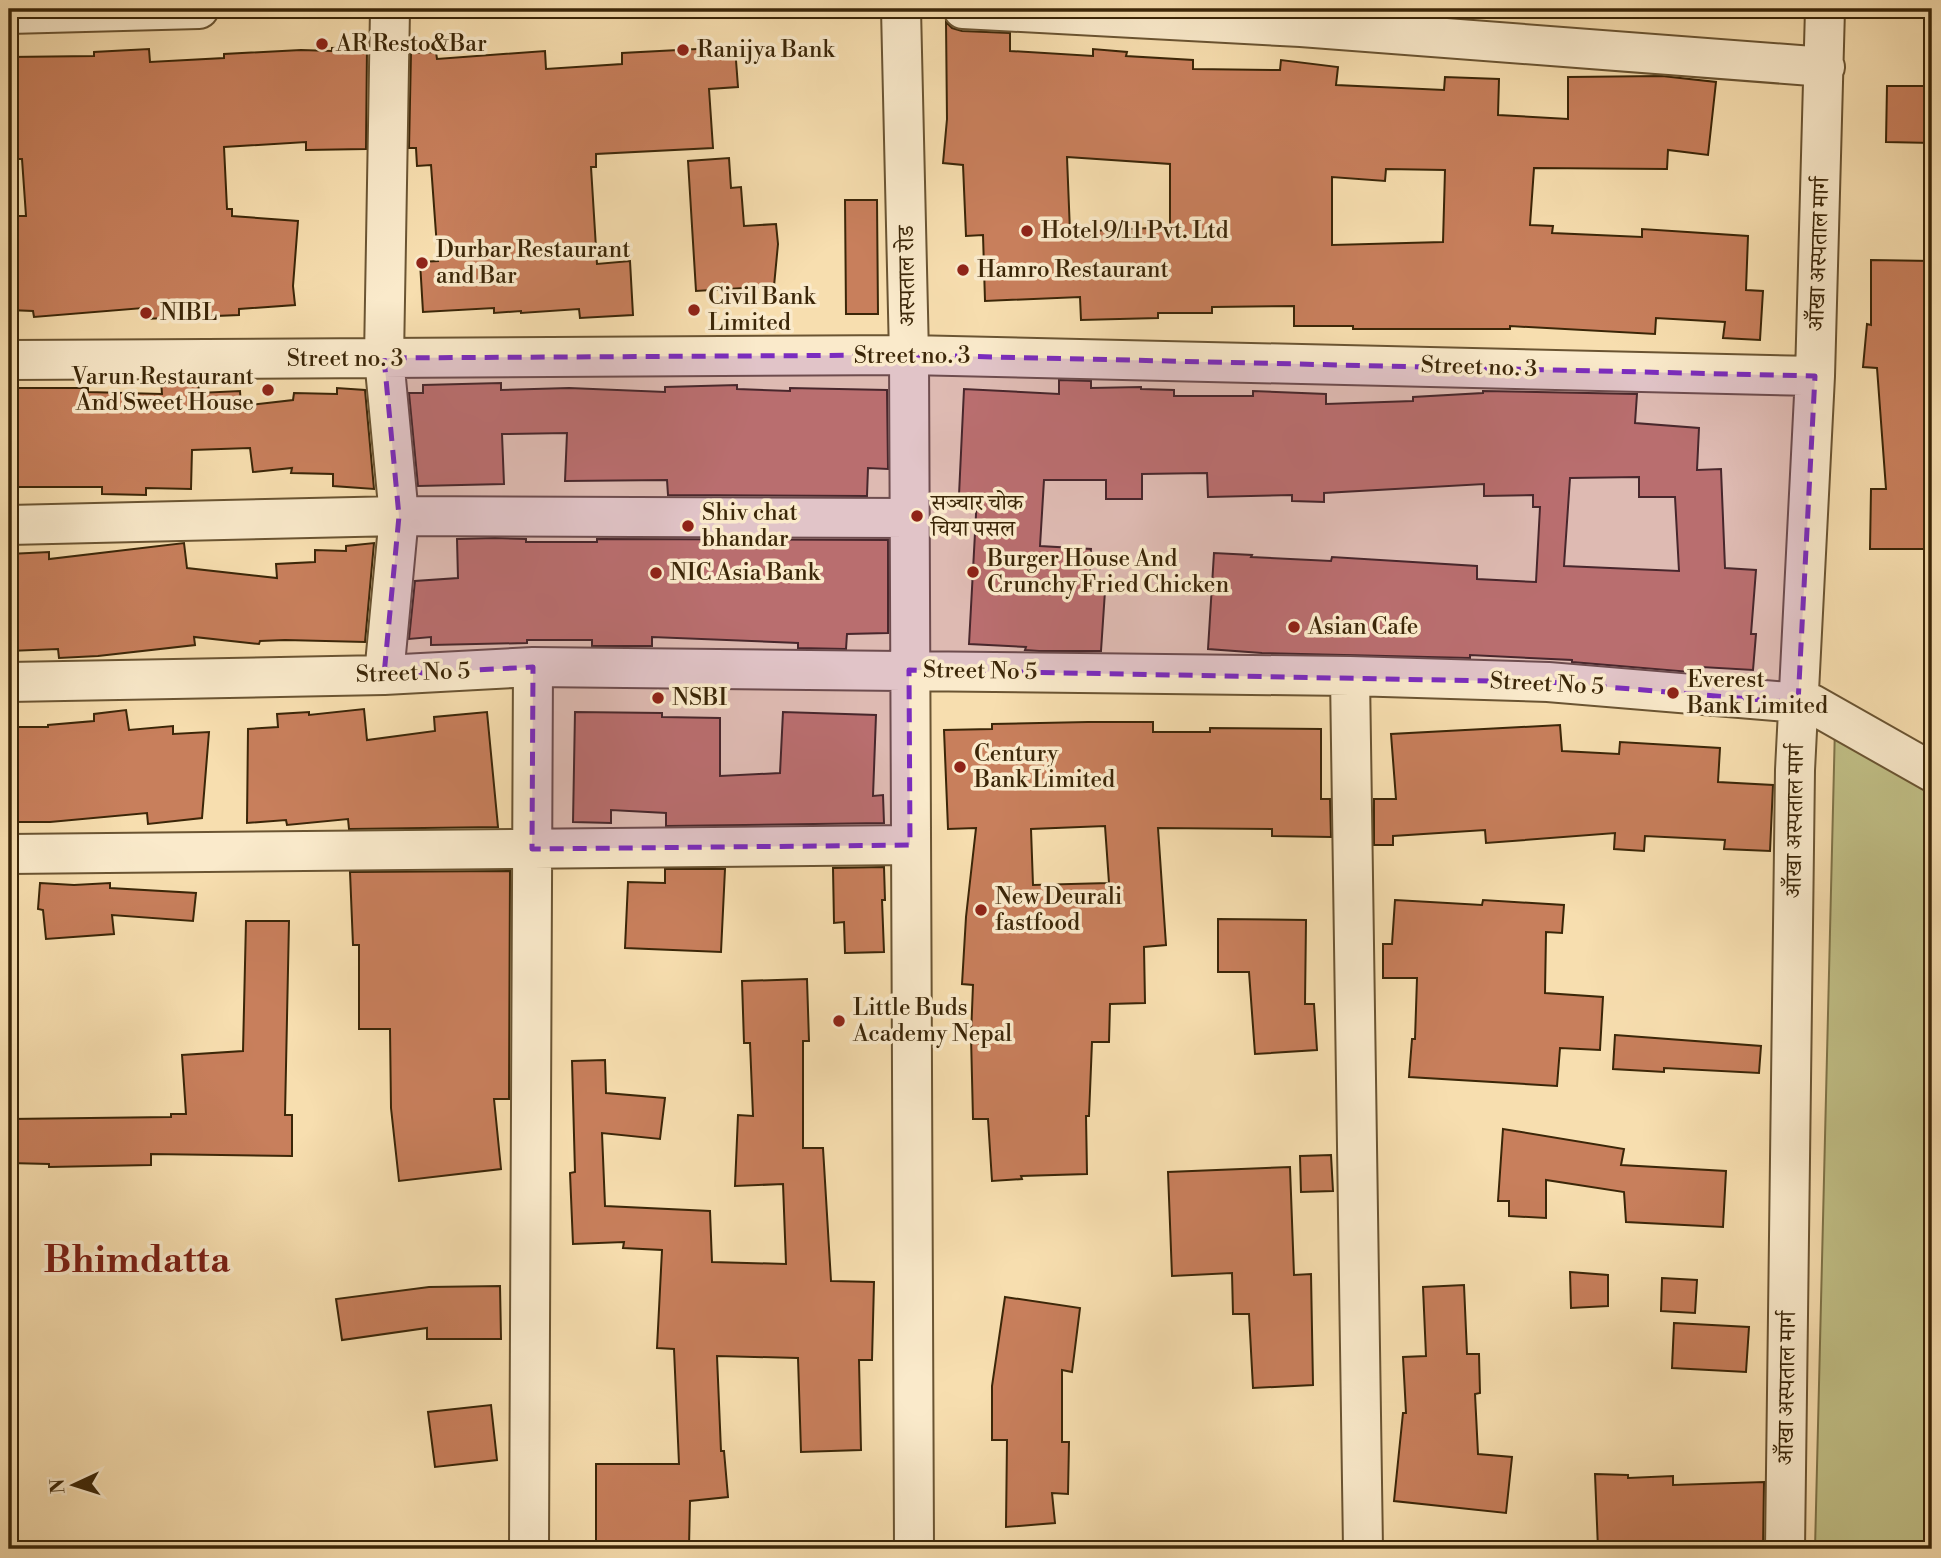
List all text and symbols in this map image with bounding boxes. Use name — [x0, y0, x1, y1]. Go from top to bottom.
place label: AR Resto&Bar — [335, 30, 487, 58]
marker: AR Resto&Bar — [314, 36, 330, 52]
place label: Ranijya Bank — [697, 36, 835, 64]
marker: Ranijya Bank — [675, 42, 691, 58]
street label: आँखा अस्पताल मार्ग — [1802, 176, 1836, 332]
place label: Hotel 9/11 Pvt. Ltd — [1041, 217, 1229, 245]
marker: Hotel 9/11 Pvt. Ltd — [1019, 223, 1035, 239]
street label: अस्पताल रोड — [892, 224, 922, 327]
place label: Durbar Restaurant and Bar — [436, 236, 630, 290]
marker: Durbar Restaurant and Bar — [414, 255, 430, 271]
place label: Hamro Restaurant — [977, 256, 1169, 284]
marker: Hamro Restaurant — [955, 262, 971, 278]
place label: Civil Bank Limited — [708, 283, 816, 337]
place label: NIBL — [160, 299, 217, 327]
marker: Civil Bank Limited — [686, 302, 702, 318]
marker: NIBL — [138, 305, 154, 321]
street label: Street no. 3 — [854, 342, 970, 370]
street label: Street no. 3 — [287, 345, 403, 373]
street label: Street no. 3 — [1420, 351, 1538, 383]
place label: Varun Restaurant And Sweet House — [71, 363, 254, 417]
marker: Varun Restaurant And Sweet House — [260, 382, 276, 398]
place label: सञ्चार चोक चिया पसल — [930, 489, 1025, 543]
place label: Shiv chat bhandar — [702, 499, 798, 553]
marker: सञ्चार चोक चिया पसल — [909, 508, 925, 524]
marker: Shiv chat bhandar — [680, 518, 696, 534]
place label: Burger House And Crunchy Fried Chicken — [986, 545, 1229, 599]
place label: NIC Asia Bank — [670, 559, 821, 587]
marker: Burger House And Crunchy Fried Chicken — [965, 564, 981, 580]
marker: NIC Asia Bank — [648, 565, 664, 581]
place label: Asian Cafe — [1307, 613, 1418, 641]
marker: Asian Cafe — [1286, 619, 1302, 635]
street label: Street No 5 — [923, 656, 1037, 686]
street label: Street No 5 — [355, 657, 471, 689]
place label: Everest Bank Limited — [1686, 666, 1828, 720]
street label: Street No 5 — [1489, 667, 1605, 701]
place label: NSBI — [672, 684, 727, 712]
marker: Everest Bank Limited — [1665, 685, 1681, 701]
marker: NSBI — [650, 690, 666, 706]
place label: Century Bank Limited — [973, 740, 1115, 794]
street label: आँखा अस्पताल मार्ग — [1780, 743, 1810, 898]
marker: Century Bank Limited — [952, 759, 968, 775]
place label: New Deurali fastfood — [995, 883, 1122, 937]
marker: New Deurali fastfood — [973, 902, 989, 918]
place label: Little Buds Academy Nepal — [852, 994, 1012, 1048]
marker: Little Buds Academy Nepal — [831, 1013, 847, 1029]
district label: Bhimdatta — [44, 1238, 231, 1284]
street label: आँखा अस्पताल मार्ग — [1772, 1310, 1802, 1465]
north arrow — [38, 1450, 108, 1520]
text: N — [46, 1478, 71, 1494]

